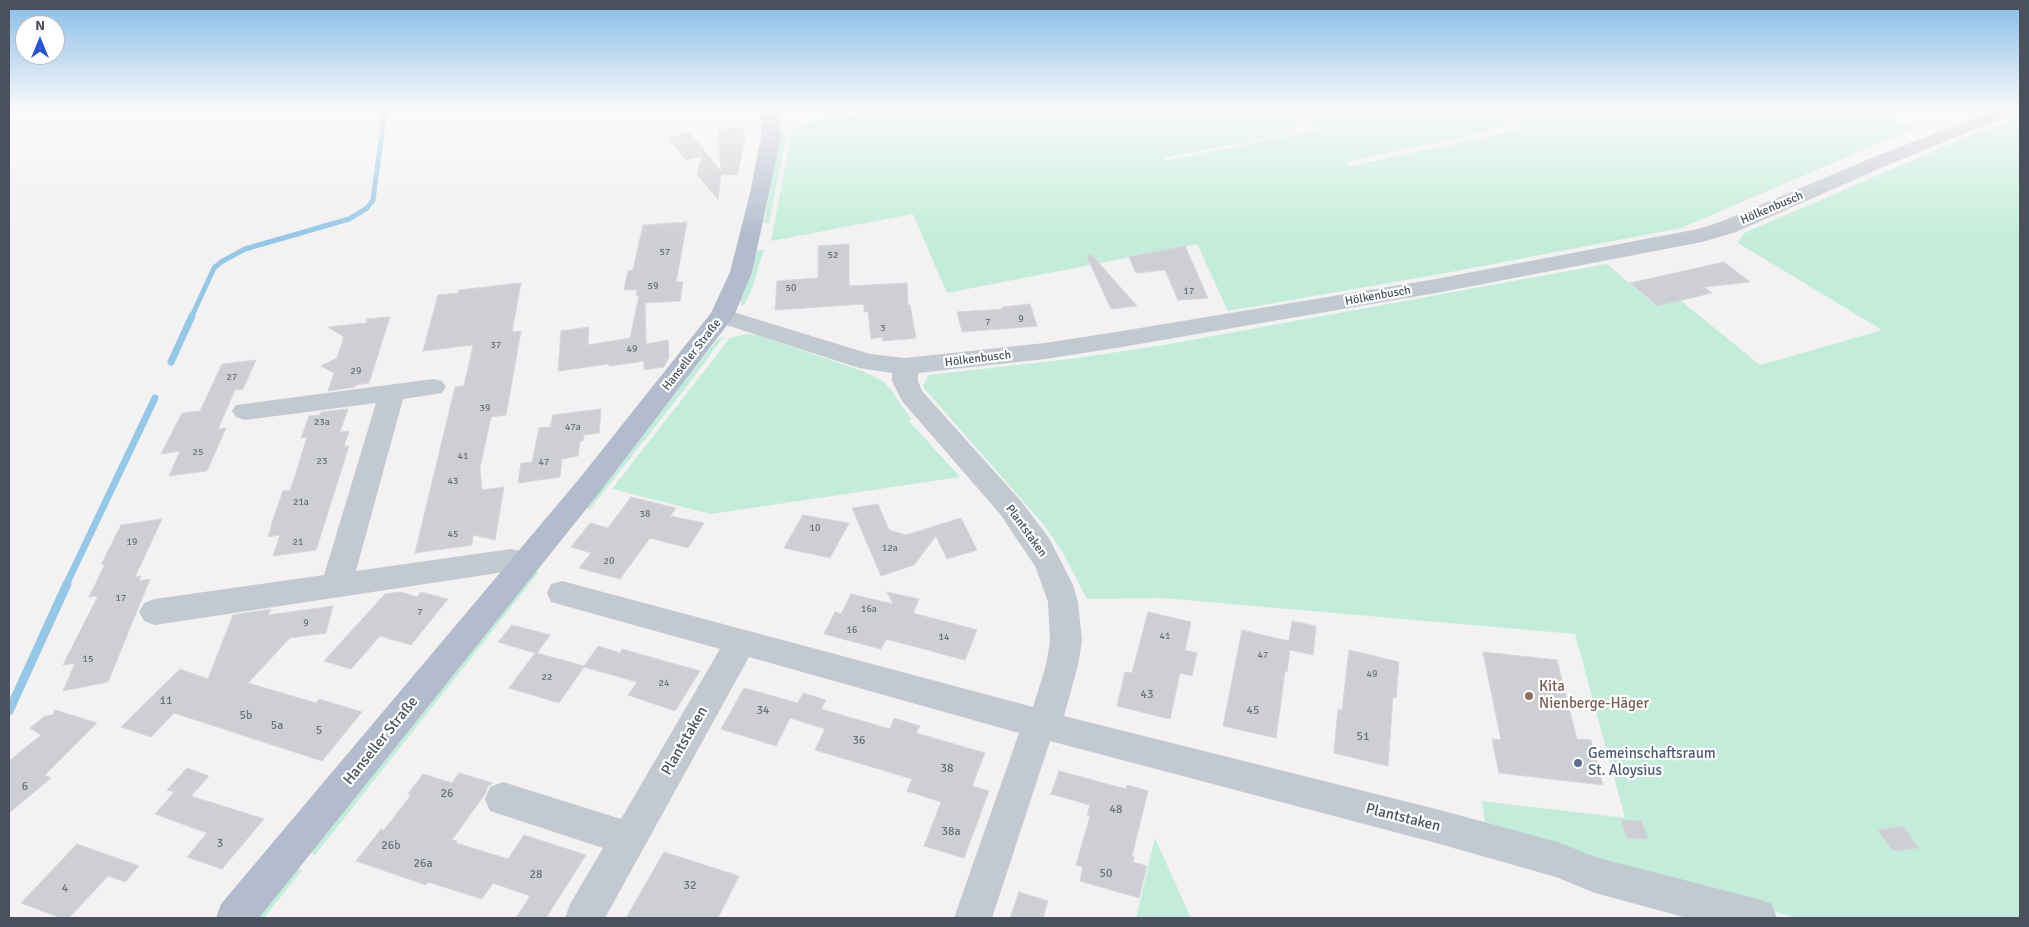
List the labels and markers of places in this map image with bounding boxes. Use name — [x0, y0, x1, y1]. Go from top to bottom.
place label: Kita Nienberge-Häger — [1539, 678, 1649, 713]
marker: Kita Nienberge-Häger — [1523, 690, 1535, 702]
place label: Gemeinschaftsraum St. Aloysius — [1588, 745, 1716, 780]
marker: Gemeinschaftsraum St. Aloysius — [1572, 757, 1584, 769]

